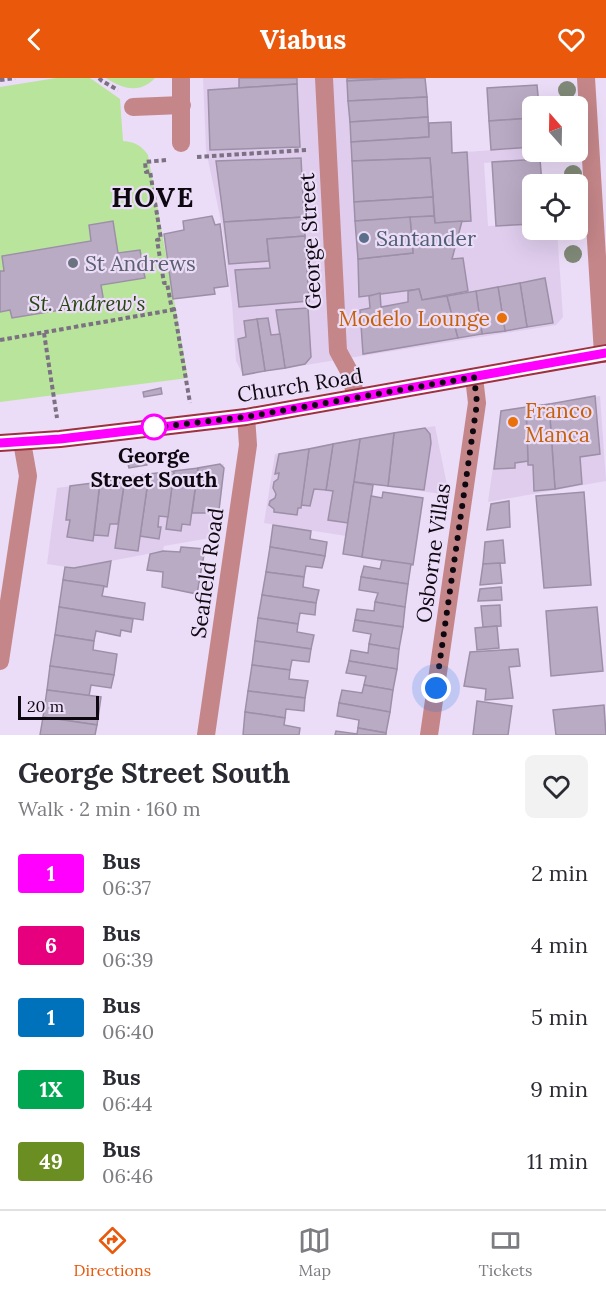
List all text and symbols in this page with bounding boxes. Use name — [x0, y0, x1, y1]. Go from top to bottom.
text: Viabus — [260, 22, 346, 56]
icon: back — [18, 23, 51, 56]
icon: heart — [555, 23, 588, 56]
north arrow — [522, 96, 588, 162]
map controls — [522, 96, 588, 240]
street label: George Street — [293, 171, 327, 310]
button: locate — [522, 174, 588, 240]
district label: HOVE — [111, 180, 195, 214]
place label: Santander — [376, 225, 476, 252]
marker: Santander — [357, 231, 371, 245]
place label: St Andrews — [85, 250, 196, 277]
marker: St Andrews — [66, 256, 80, 270]
park label: St. Andrew's — [29, 290, 145, 317]
place label: Modelo Lounge — [339, 305, 490, 332]
marker: Modelo Lounge — [495, 311, 509, 325]
street label: Church Road — [235, 362, 365, 408]
place label: Franco Manca — [525, 397, 592, 448]
marker: George Street South — [141, 414, 167, 440]
marker: Franco Manca — [506, 415, 520, 429]
place label: George Street South — [91, 442, 217, 493]
street label: Osborne Villas — [410, 481, 456, 625]
street label: Seafield Road — [185, 506, 229, 640]
your location — [421, 673, 451, 703]
scale bar — [18, 693, 99, 720]
text: 20 m — [27, 696, 64, 716]
text: George Street South — [18, 755, 290, 791]
button: heart — [525, 755, 588, 818]
text: Walk · 2 min · 160 m — [18, 796, 201, 821]
text: Bus — [102, 847, 141, 875]
text: 2 min — [531, 859, 588, 887]
text: 1 — [47, 860, 55, 887]
text: 06:37 — [102, 875, 151, 900]
text: Bus — [102, 919, 141, 947]
text: 4 min — [531, 931, 588, 959]
text: 6 — [45, 932, 57, 959]
text: 06:39 — [102, 947, 154, 972]
text: Bus — [102, 991, 141, 1019]
text: 5 min — [531, 1003, 588, 1031]
text: 1 — [47, 1004, 55, 1031]
text: 06:40 — [102, 1019, 154, 1044]
text: Bus — [102, 1063, 141, 1091]
text: 9 min — [530, 1075, 588, 1103]
text: 1X — [39, 1076, 63, 1103]
text: 06:44 — [102, 1091, 153, 1116]
text: Bus — [102, 1135, 141, 1163]
text: 11 min — [527, 1147, 588, 1175]
text: 49 — [39, 1148, 63, 1175]
text: 06:46 — [102, 1163, 153, 1188]
tab: Directions — [74, 1224, 151, 1280]
tab: Map — [298, 1224, 331, 1280]
tab: Tickets — [478, 1224, 532, 1280]

